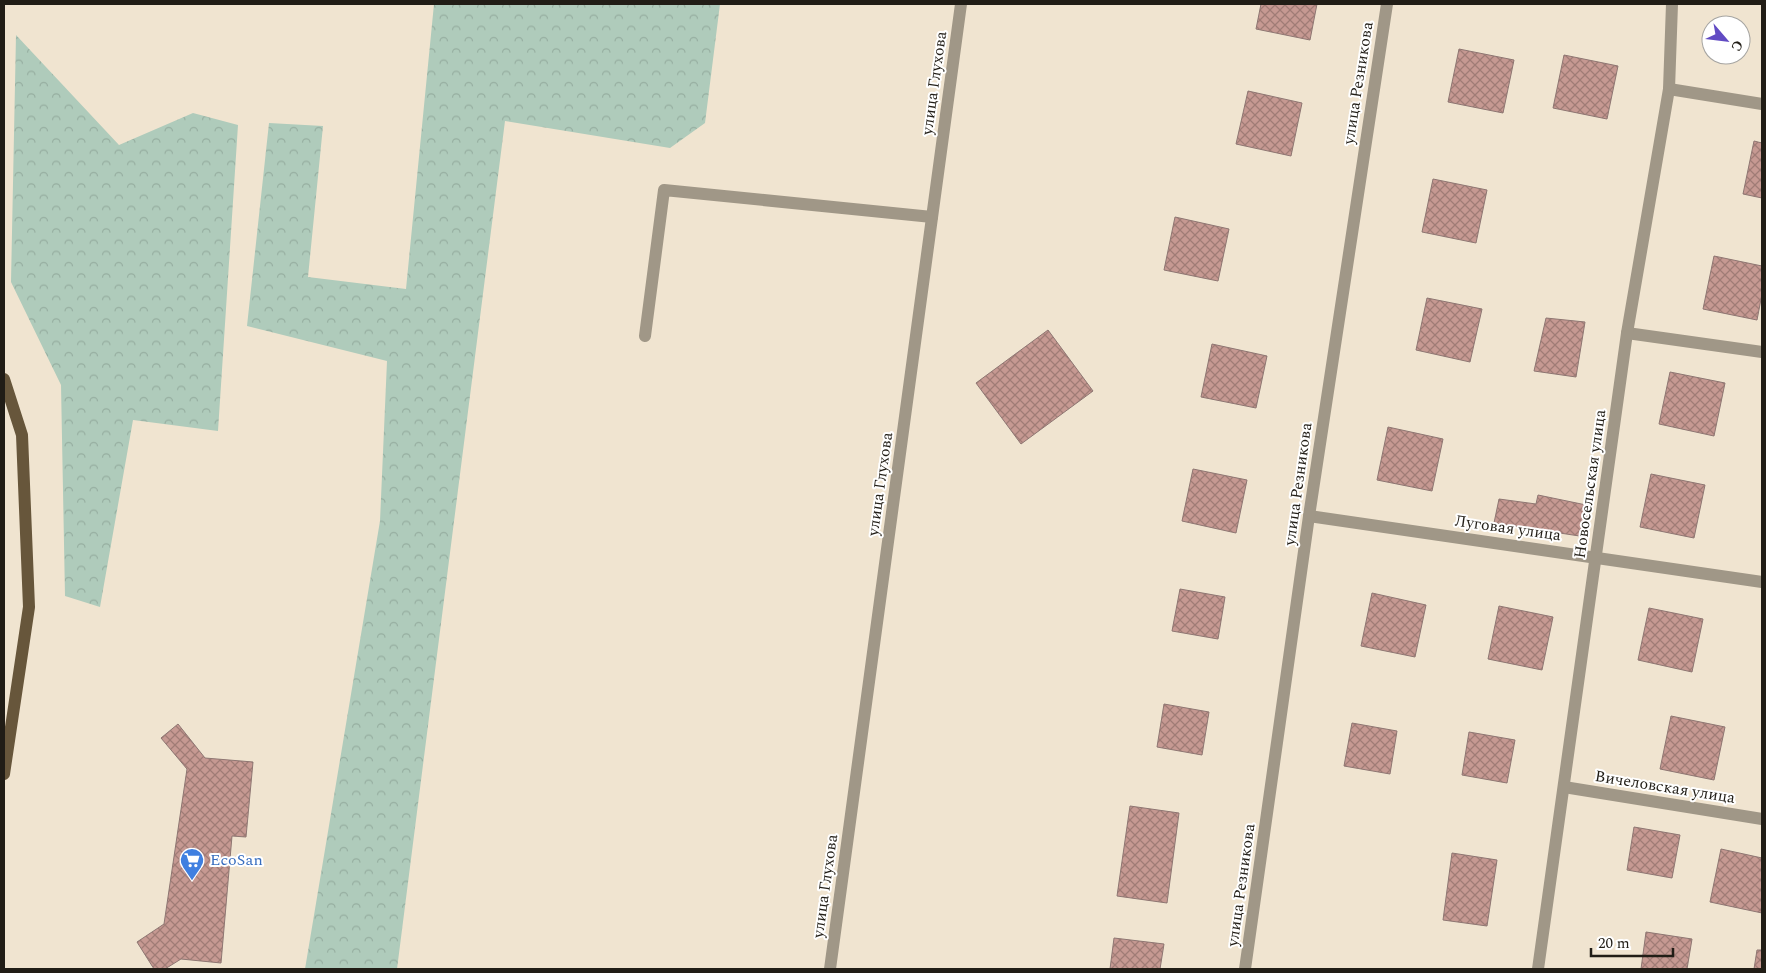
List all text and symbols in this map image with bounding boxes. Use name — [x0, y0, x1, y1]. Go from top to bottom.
north arrow — [1701, 15, 1751, 65]
street label: улица Резникова — [1336, 20, 1380, 147]
street label: улица Глухова — [915, 29, 953, 137]
text: С — [1725, 37, 1749, 55]
street label: Новосельская улица — [1568, 408, 1612, 560]
street label: улица Резникова — [1277, 421, 1319, 548]
street label: улица Глухова — [861, 430, 899, 538]
street label: Луговая улица — [1453, 509, 1563, 547]
street label: Вичеловская улица — [1593, 764, 1737, 810]
street label: улица Резникова — [1220, 822, 1262, 949]
street label: улица Глухова — [806, 832, 844, 940]
supermarket icon: EcoSan — [179, 847, 205, 881]
place label: EcoSan — [210, 848, 263, 872]
scale bar — [1591, 926, 1674, 958]
text: 20 m — [1598, 932, 1630, 955]

